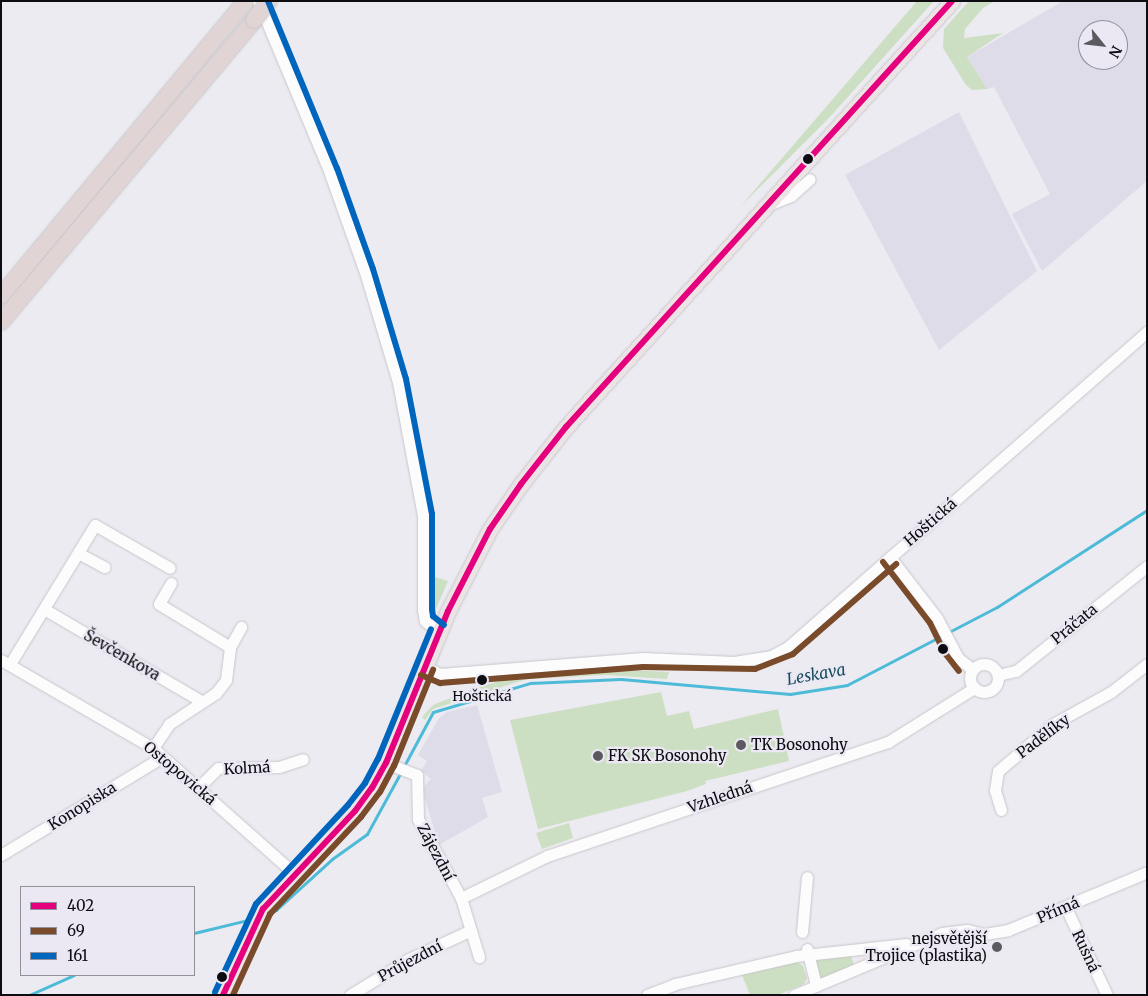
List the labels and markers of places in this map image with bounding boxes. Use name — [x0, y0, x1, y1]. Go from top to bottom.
unlabelled marker — [803, 154, 813, 164]
unlabelled marker — [938, 644, 948, 654]
marker: Hoštická — [477, 675, 487, 685]
place label: Hoštická — [452, 688, 512, 704]
place label: TK Bosonohy — [751, 736, 848, 754]
marker: TK Bosonohy — [735, 739, 747, 751]
place label: FK SK Bosonohy — [608, 747, 727, 765]
marker: FK SK Bosonohy — [592, 750, 604, 762]
place label: nejsvětější Trojice (plastika) — [865, 929, 987, 964]
marker: nejsvětější Trojice (plastika) — [991, 941, 1003, 953]
unlabelled marker — [217, 972, 227, 982]

